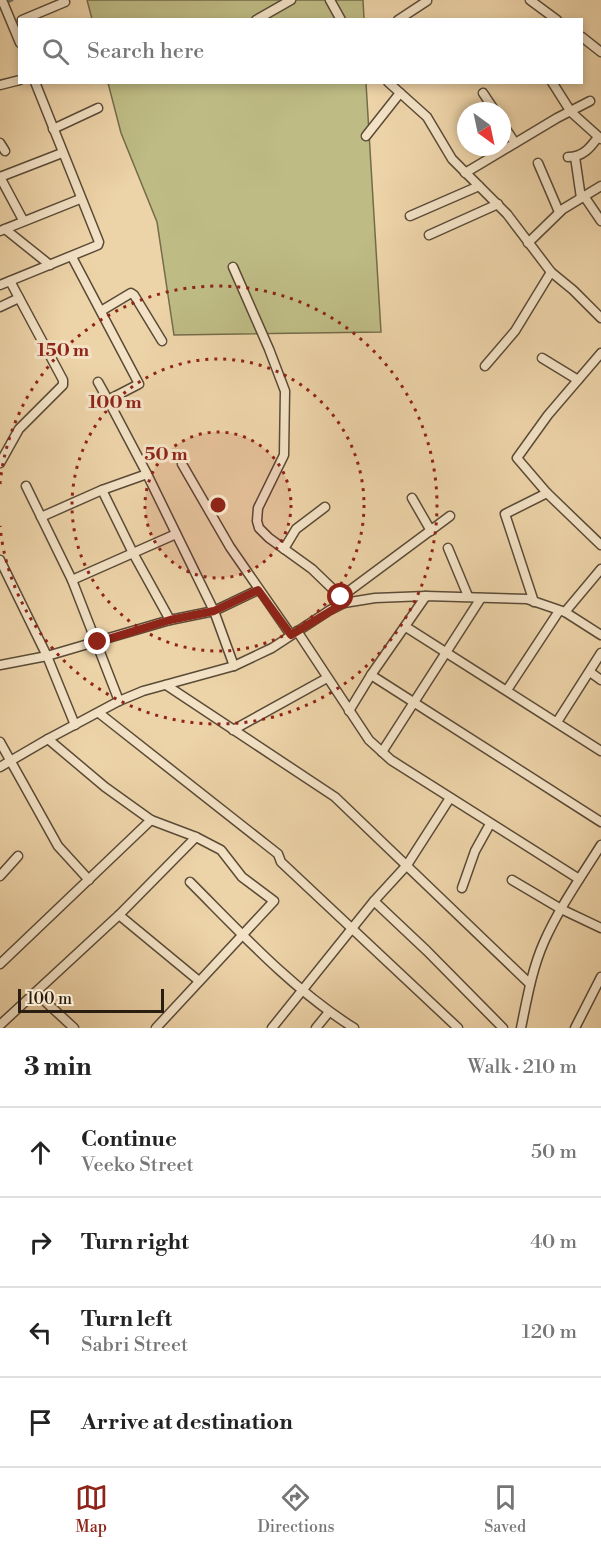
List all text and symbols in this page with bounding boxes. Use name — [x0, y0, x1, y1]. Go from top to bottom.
search box — [18, 18, 583, 84]
icon: search — [39, 35, 72, 68]
text: Search here — [87, 38, 204, 65]
north arrow — [457, 102, 511, 156]
text: 150 m — [37, 339, 90, 362]
text: 100 m — [88, 391, 142, 414]
text: 50 m — [144, 443, 188, 466]
centre of rings — [208, 495, 228, 515]
route start — [327, 583, 353, 609]
route end — [84, 628, 110, 654]
scale bar — [18, 986, 164, 1013]
text: 100 m — [27, 989, 72, 1009]
text: 3 min — [24, 1051, 92, 1083]
text: Walk · 210 m — [468, 1055, 577, 1080]
text: Continue — [81, 1126, 177, 1153]
icon: ahead — [24, 1136, 57, 1169]
text: 50 m — [531, 1140, 577, 1165]
text: Veeko Street — [81, 1153, 194, 1178]
icon: right — [24, 1226, 57, 1259]
text: Turn right — [81, 1229, 189, 1256]
text: 40 m — [530, 1230, 577, 1255]
text: Turn left — [81, 1306, 172, 1333]
icon: left — [24, 1316, 57, 1349]
text: 120 m — [522, 1320, 577, 1345]
text: Sabri Street — [81, 1333, 188, 1358]
icon: arrive — [24, 1406, 57, 1439]
text: Arrive at destination — [81, 1409, 293, 1436]
tab: Map — [75, 1481, 108, 1537]
tab: Directions — [257, 1481, 335, 1537]
tab: Saved — [484, 1481, 526, 1537]

